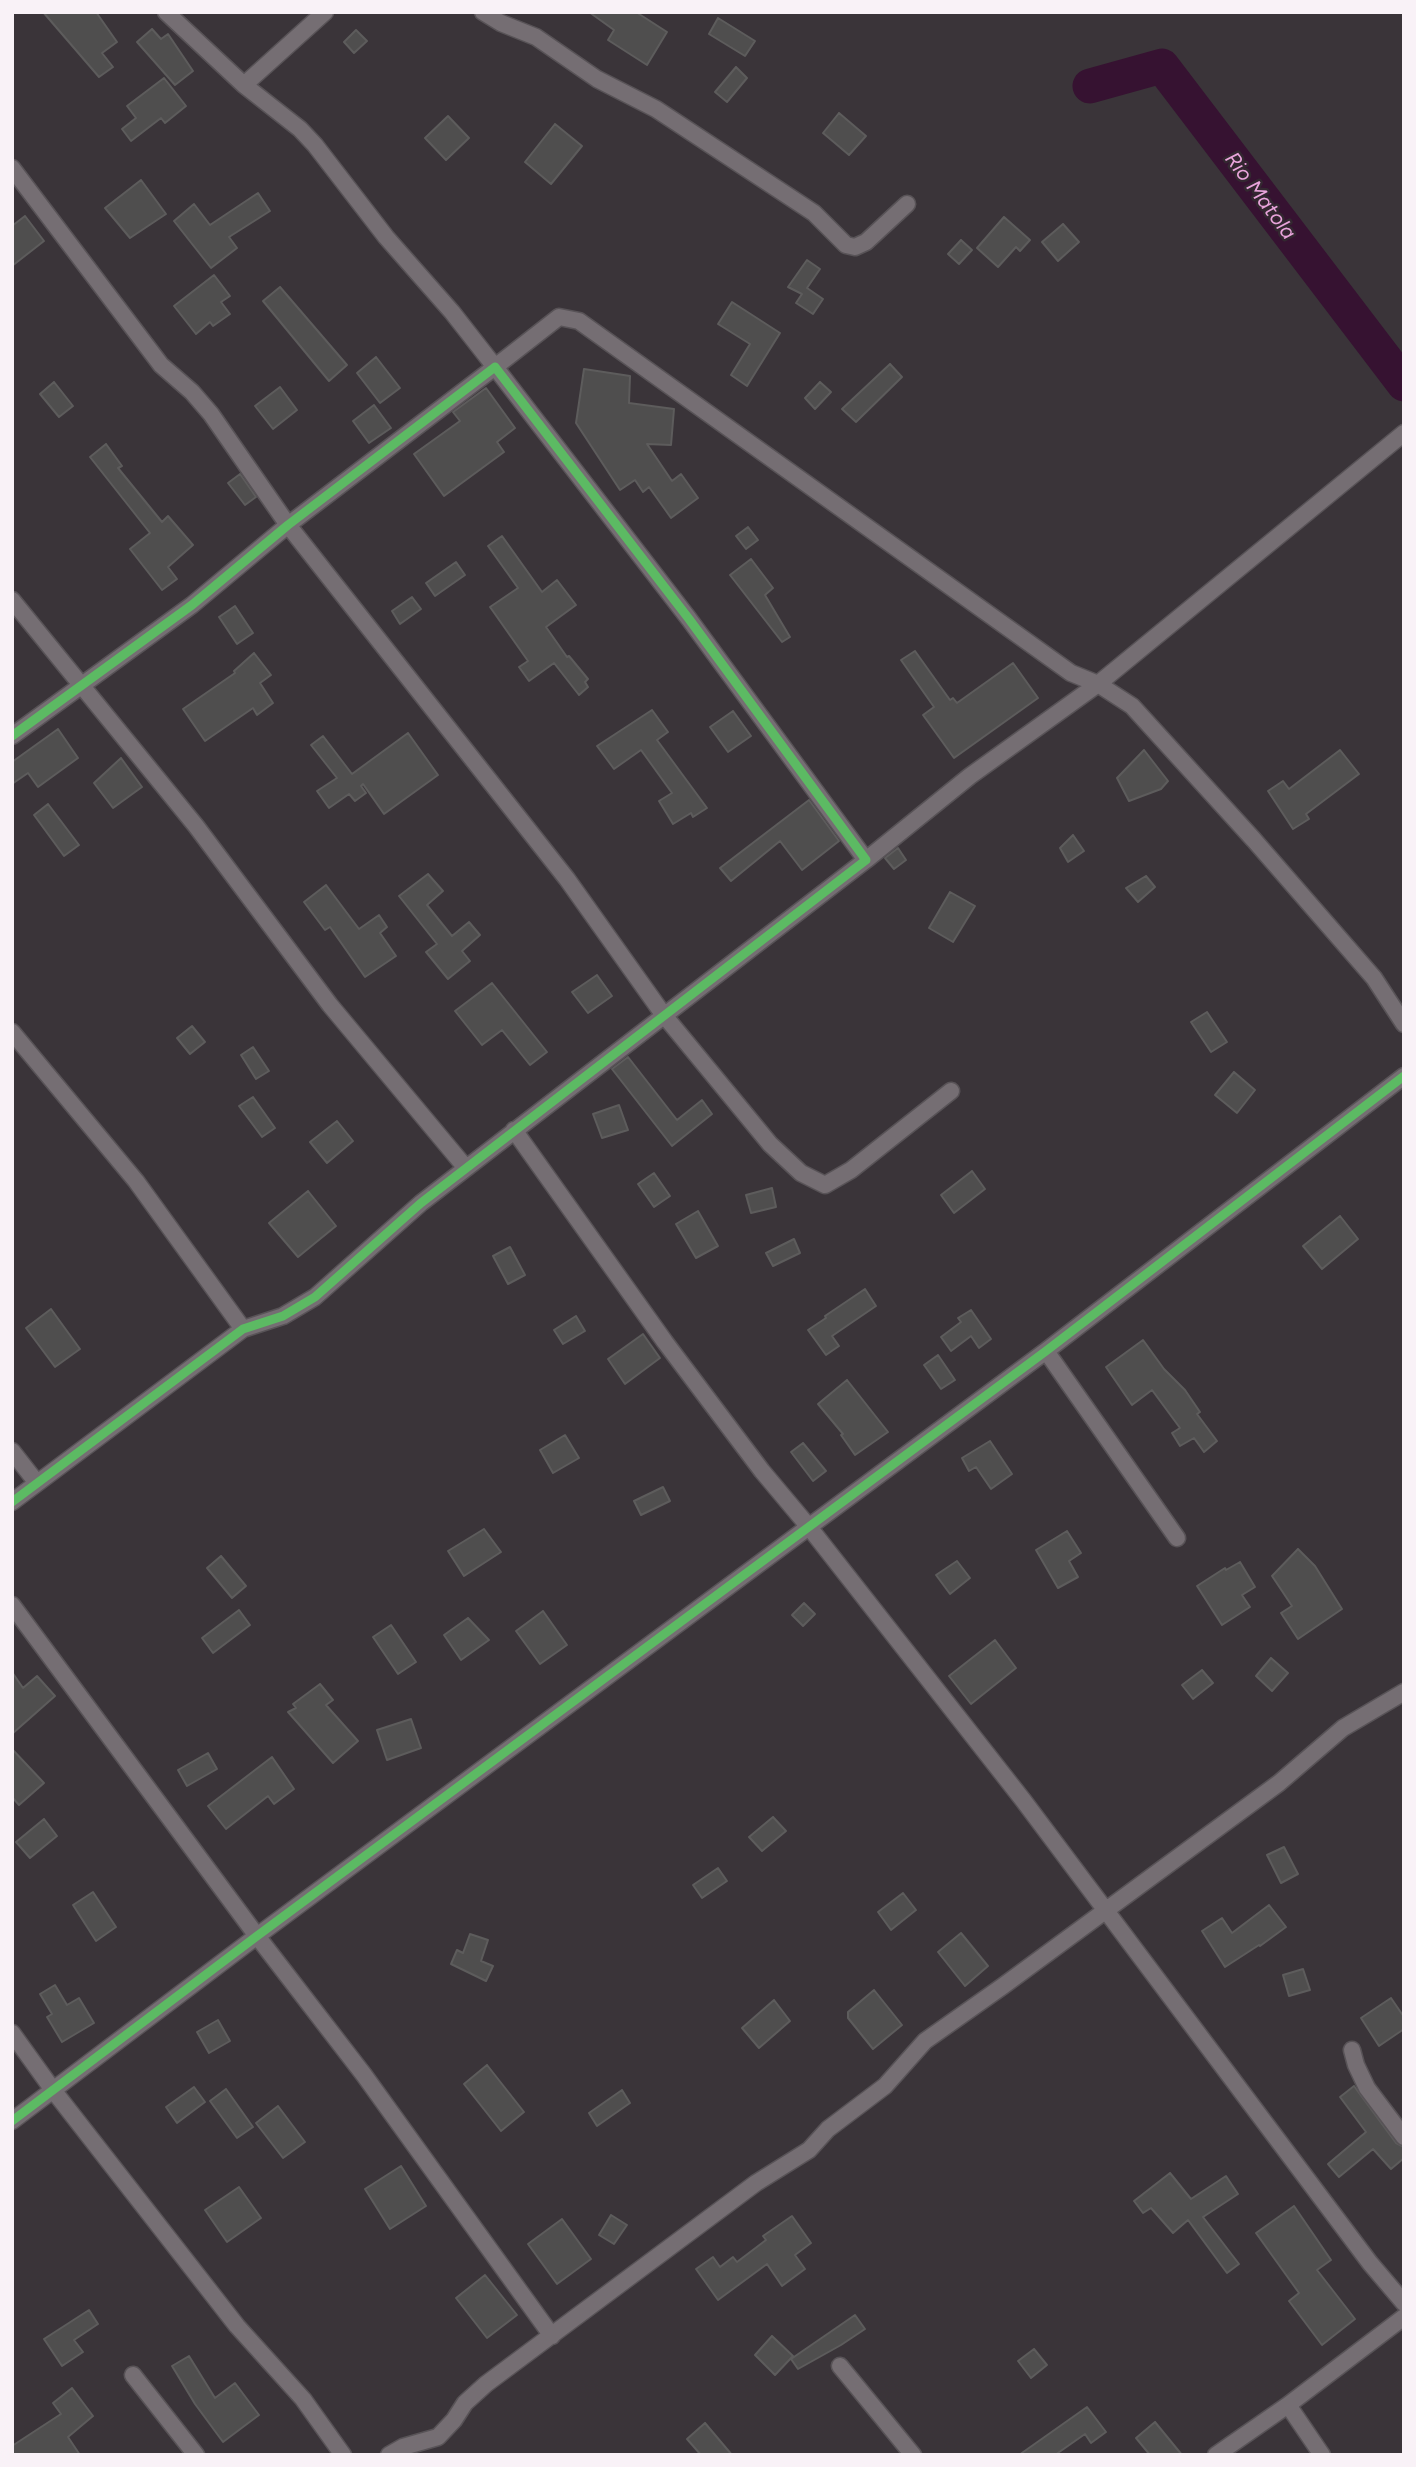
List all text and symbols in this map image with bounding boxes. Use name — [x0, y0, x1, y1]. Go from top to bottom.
water label: Rio Matola — [1219, 147, 1301, 245]

